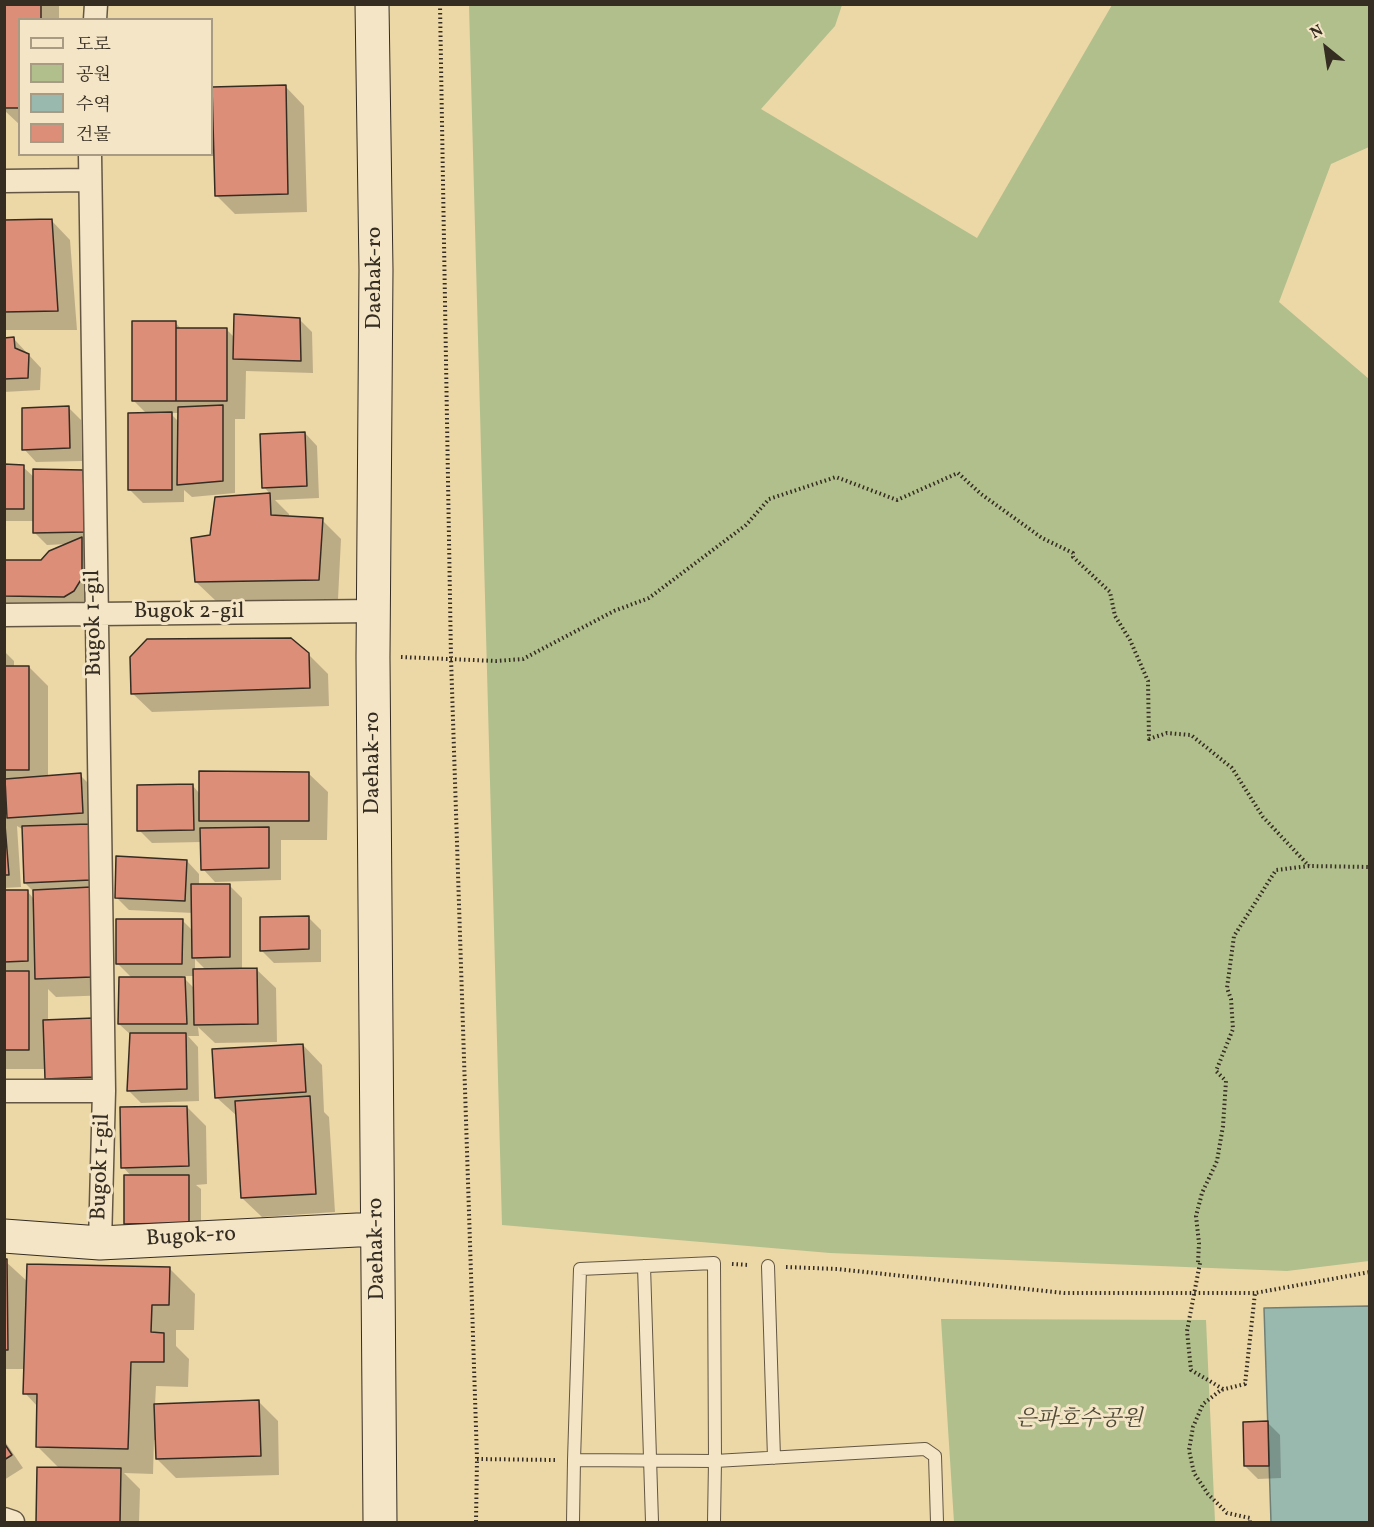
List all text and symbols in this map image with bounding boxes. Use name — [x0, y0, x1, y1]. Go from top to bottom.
legend — [18, 18, 213, 156]
north arrow — [1296, 18, 1356, 78]
text: N — [1306, 20, 1328, 45]
text: 도로 — [76, 33, 111, 58]
text: 공원 — [76, 63, 111, 88]
text: 수역 — [76, 93, 111, 118]
text: 건물 — [76, 123, 111, 148]
street label: Daehak-ro — [363, 227, 389, 329]
street label: Bugok 1-gil — [81, 569, 109, 677]
street label: Bugok 2-gil — [134, 600, 244, 626]
street label: Daehak-ro — [361, 712, 387, 814]
street label: Bugok 1-gil — [87, 1113, 117, 1221]
street label: Daehak-ro — [364, 1197, 392, 1301]
street label: Bugok-ro — [145, 1222, 237, 1254]
park label: 은파호수공원 — [1015, 1408, 1143, 1434]

